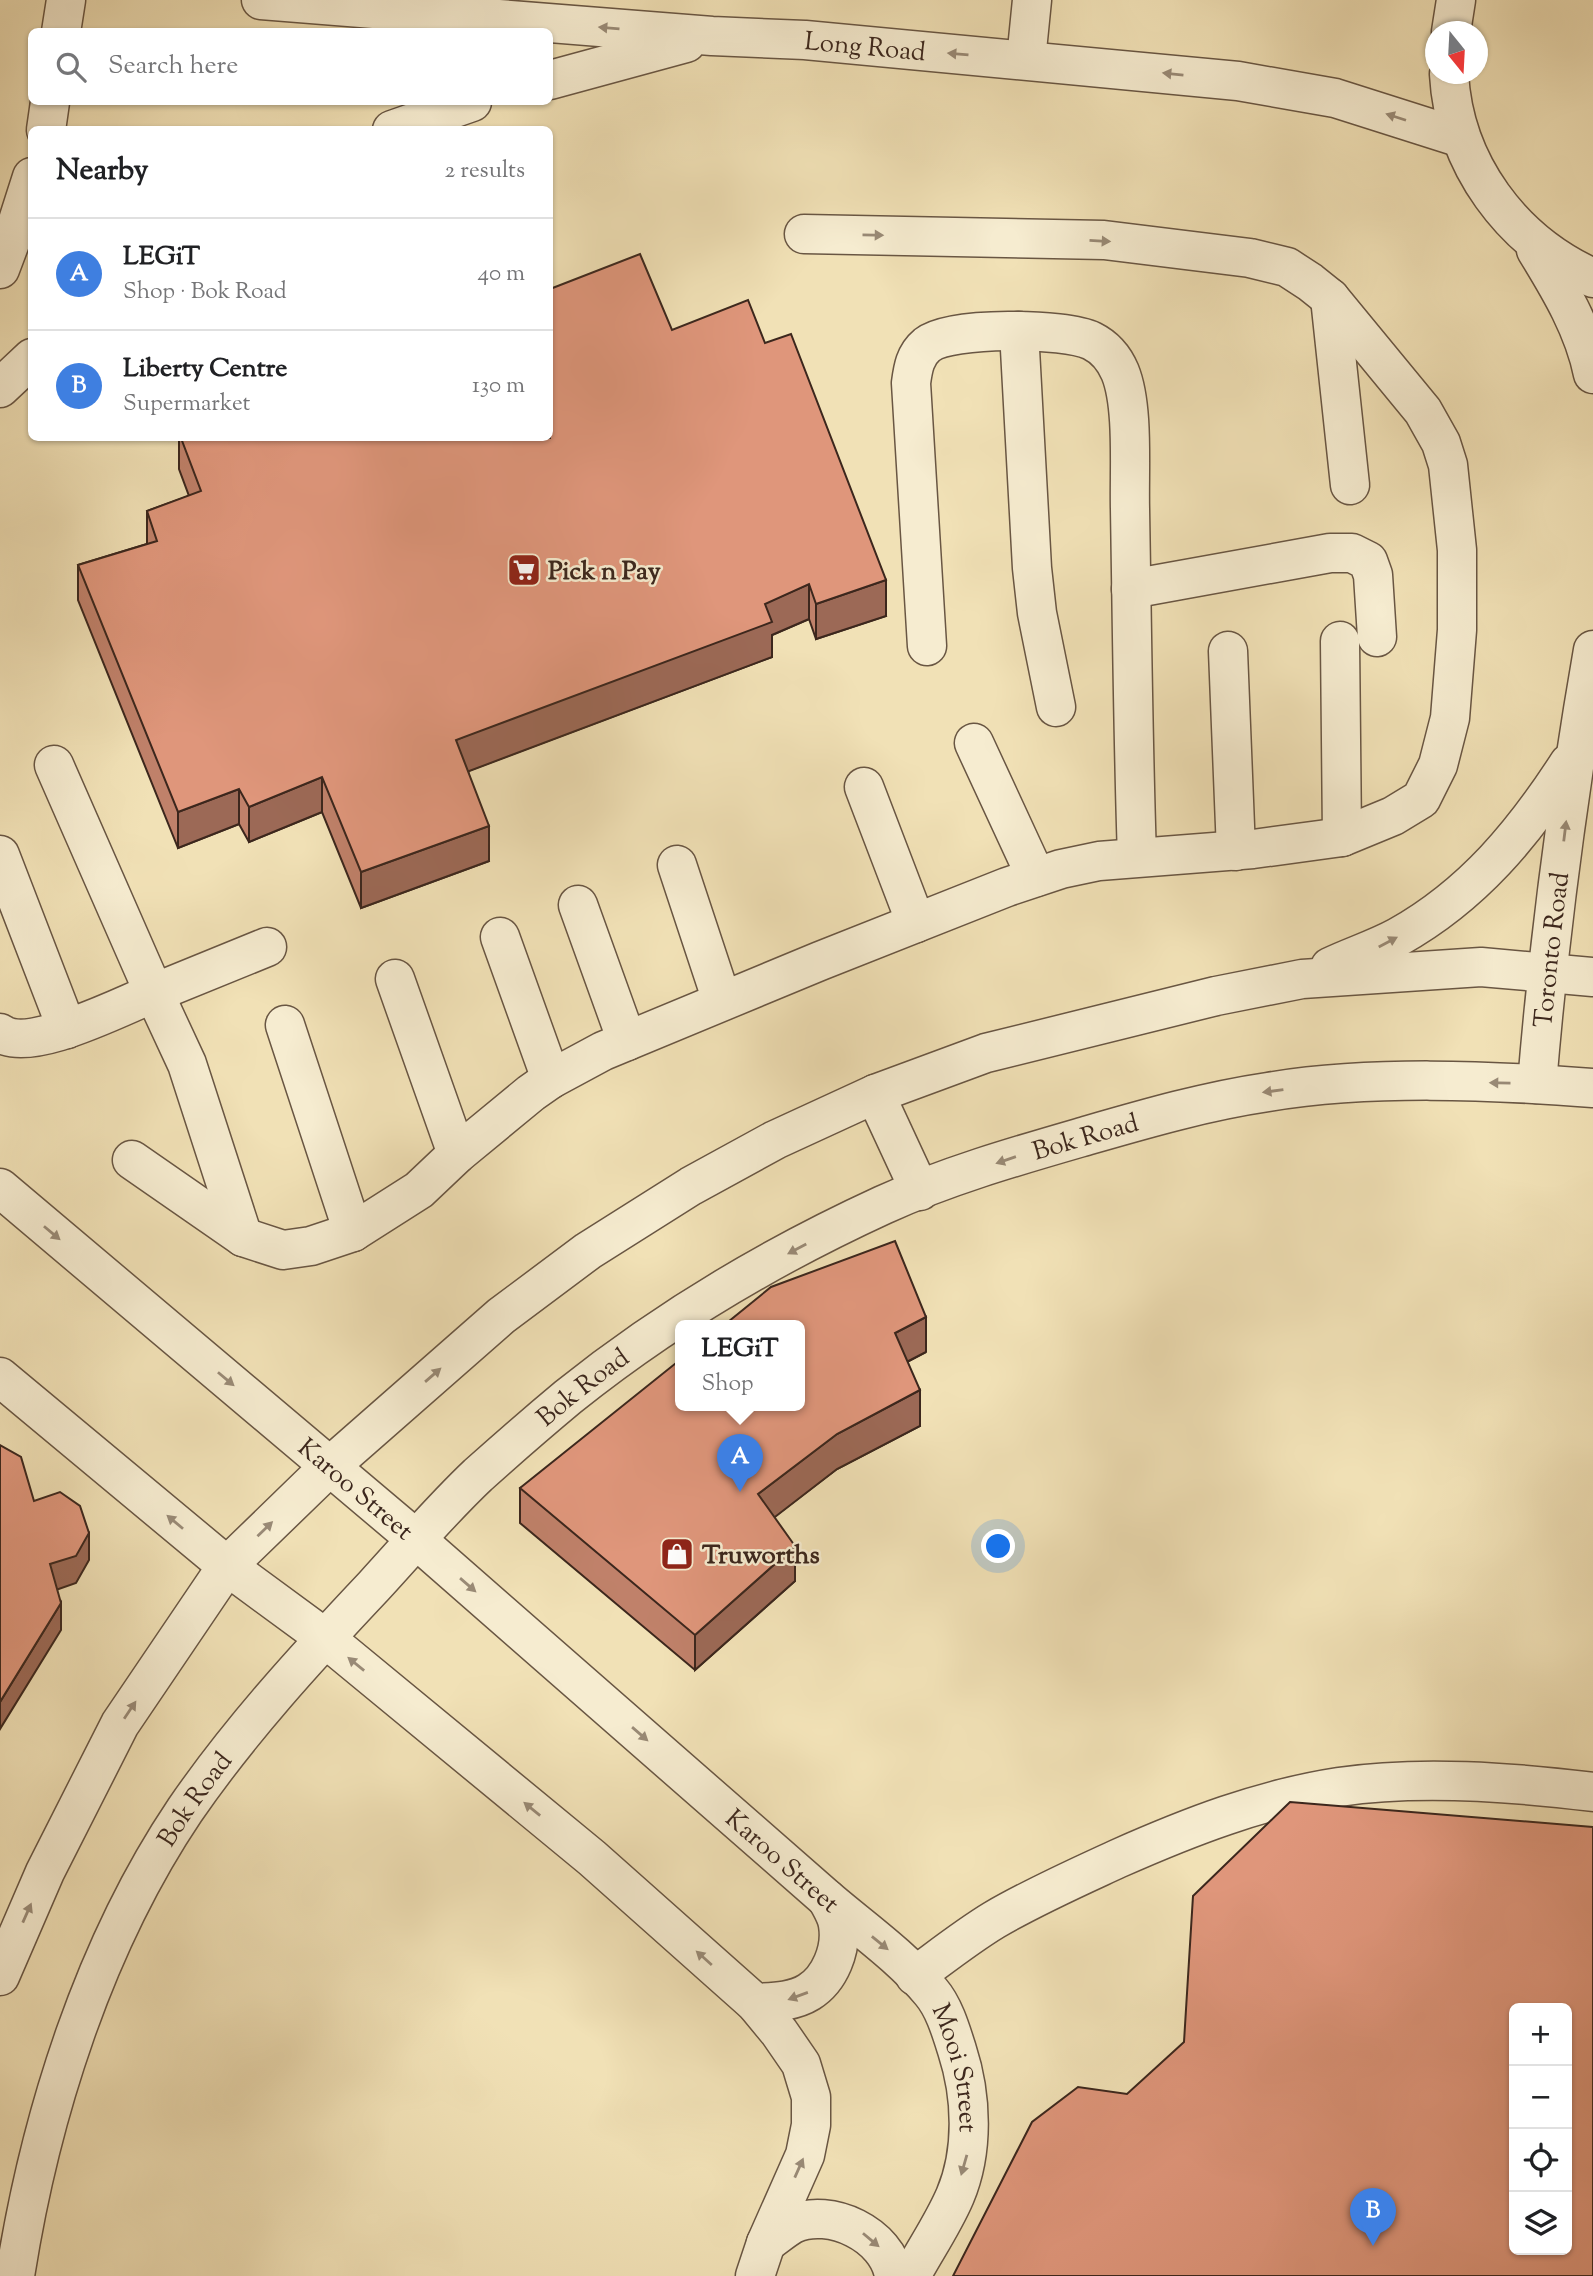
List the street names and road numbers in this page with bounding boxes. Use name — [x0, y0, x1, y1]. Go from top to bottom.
street label: Long Road — [803, 24, 928, 72]
street label: Toronto Road — [1526, 870, 1580, 1029]
street label: Bok Road — [1028, 1106, 1143, 1171]
street label: Bok Road — [530, 1340, 638, 1437]
street label: Karoo Street — [289, 1431, 421, 1550]
street label: Bok Road — [150, 1745, 242, 1855]
street label: Karoo Street — [716, 1802, 847, 1923]
street label: Mooi Street — [921, 1998, 985, 2133]

